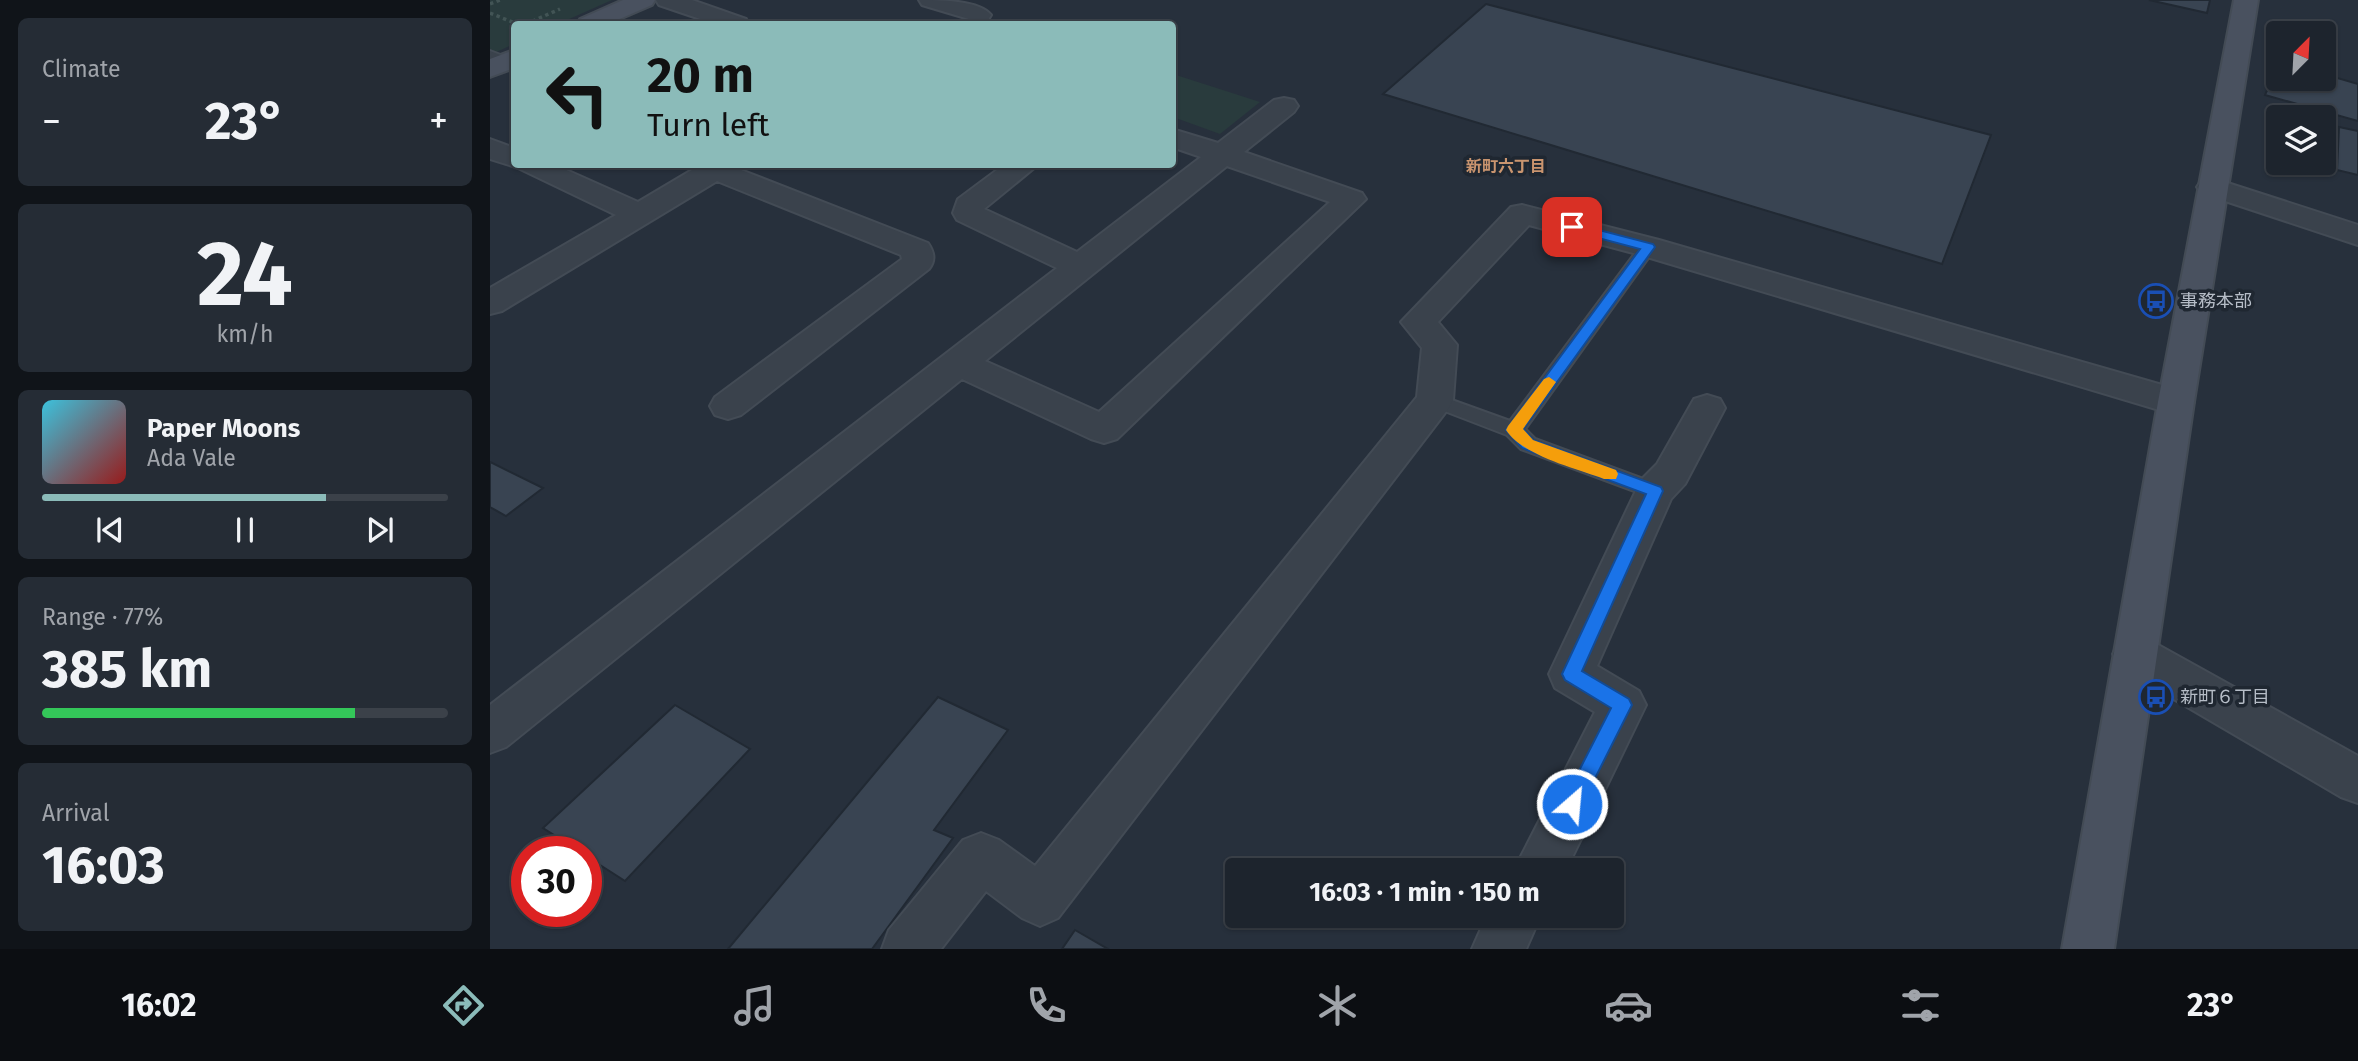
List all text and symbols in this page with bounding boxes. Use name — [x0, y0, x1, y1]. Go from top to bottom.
north arrow — [2266, 21, 2336, 91]
map controls — [2266, 21, 2336, 175]
text: 20 m — [647, 46, 754, 105]
icon: left — [532, 49, 623, 140]
text: Climate — [42, 55, 121, 83]
text: 23° — [205, 90, 285, 153]
text: − — [42, 98, 61, 144]
text: + — [429, 98, 448, 144]
button: layers — [2266, 105, 2336, 175]
text: Turn left — [647, 106, 769, 144]
district label: 新町六丁目 — [1466, 157, 1546, 176]
pin — [1542, 197, 1602, 257]
icon: arrive — [1553, 208, 1591, 246]
text: 24 — [197, 220, 293, 329]
bus stop icon: 事務本部 — [2137, 282, 2175, 320]
place label: 事務本部 — [2180, 290, 2252, 312]
text: km/h — [217, 320, 273, 348]
text: Paper Moons — [147, 413, 300, 444]
text: Ada Vale — [147, 444, 236, 472]
icon: previous — [91, 511, 129, 549]
icon: pause — [226, 511, 264, 549]
icon: next — [361, 511, 399, 549]
text: Range · 77% — [42, 603, 163, 631]
text: 385 km — [42, 638, 212, 701]
bus stop icon: 新町６丁目 — [2137, 678, 2175, 716]
place label: 新町６丁目 — [2180, 686, 2270, 708]
position arrow — [1535, 767, 1609, 841]
text: Arrival — [42, 799, 109, 827]
text: 16:03 — [42, 834, 165, 897]
speed limit sign: 30 — [511, 836, 602, 927]
text: 16:03 · 1 min · 150 m — [1309, 877, 1540, 908]
icon: directions — [439, 981, 488, 1030]
icon: music — [730, 981, 779, 1030]
icon: phone — [1022, 981, 1071, 1030]
icon: climate — [1313, 981, 1362, 1030]
icon: car — [1604, 981, 1653, 1030]
icon: filters — [1896, 981, 1945, 1030]
text: 16:02 — [121, 986, 197, 1024]
text: 23° — [2187, 986, 2237, 1024]

